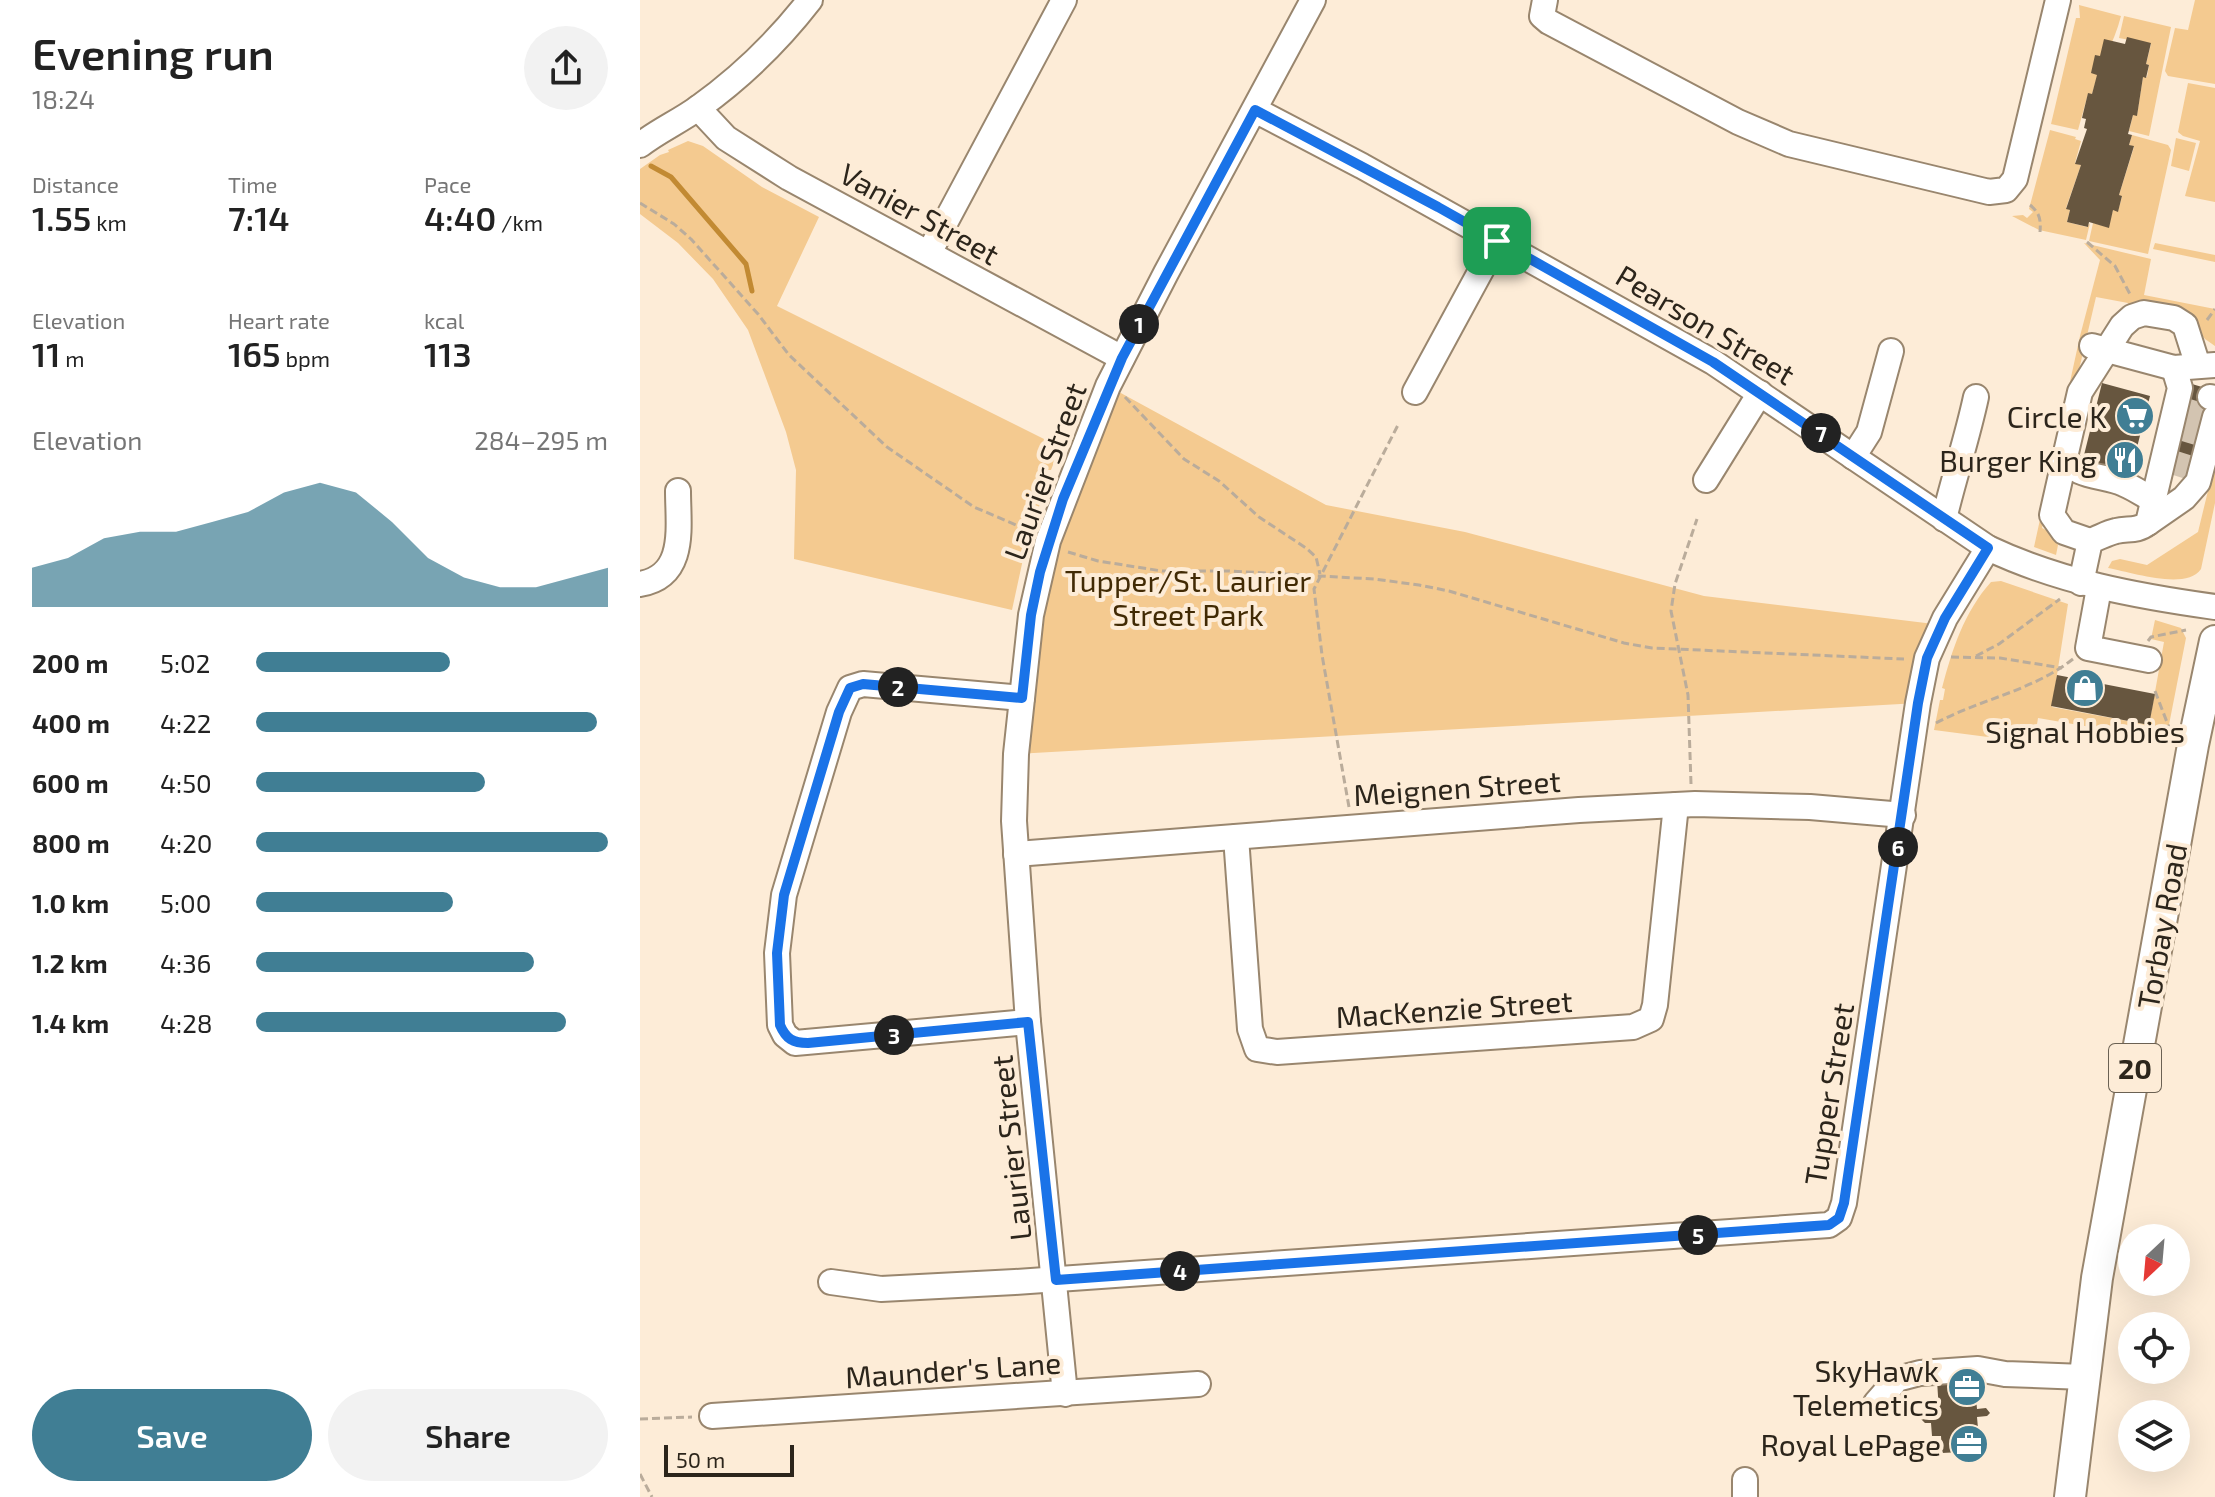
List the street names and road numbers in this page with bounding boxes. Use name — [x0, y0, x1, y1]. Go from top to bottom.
street label: Vanier Street — [834, 155, 1006, 271]
street label: Pearson Street — [1610, 257, 1802, 391]
street label: Laurier Street — [995, 377, 1093, 565]
street label: Meignen Street — [1352, 762, 1562, 812]
street label: Torbay Road — [2129, 840, 2193, 1012]
street label: MacKenzie Street — [1334, 982, 1574, 1034]
street label: Tupper Street — [1796, 1000, 1860, 1188]
road number: 20 — [2109, 1044, 2161, 1092]
street label: Laurier Street — [982, 1054, 1038, 1242]
street label: Maunder's Lane — [844, 1344, 1062, 1394]

